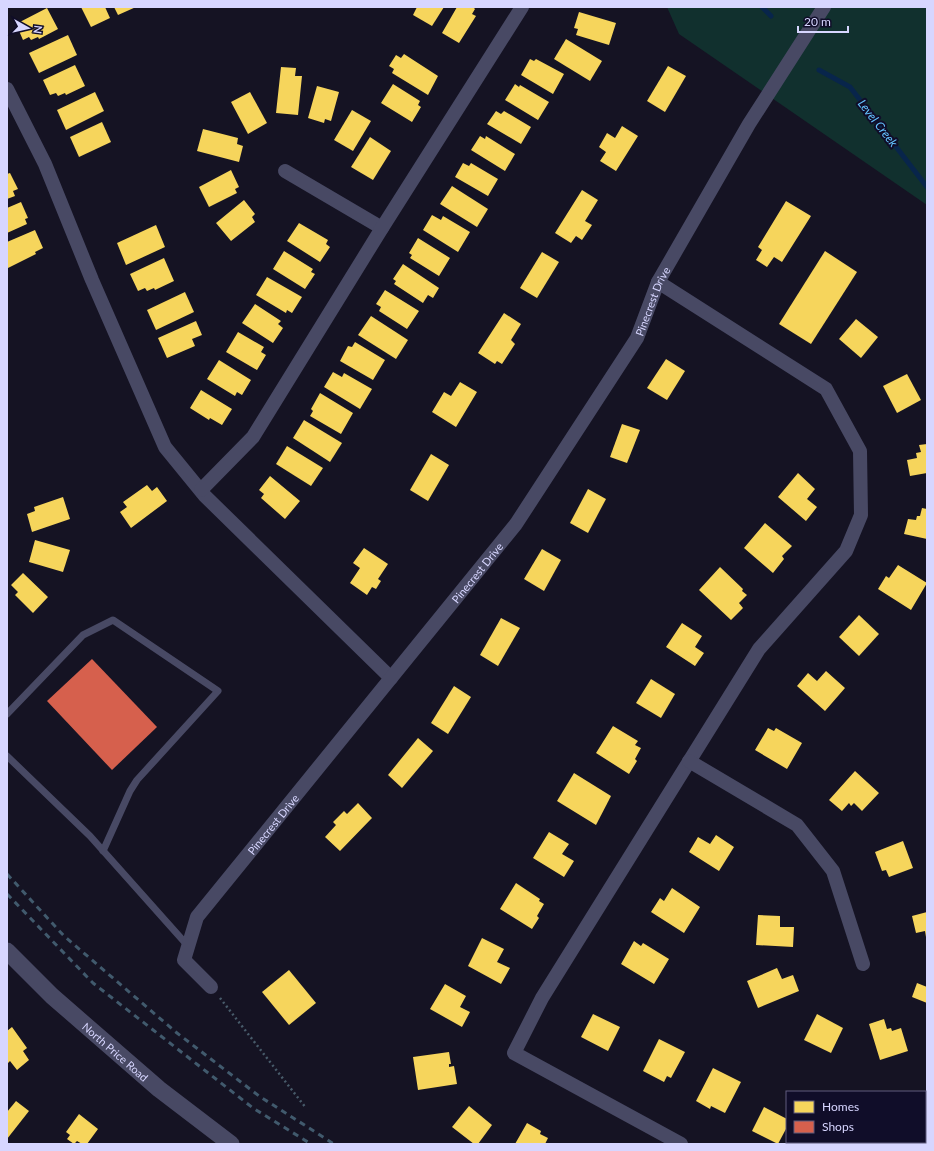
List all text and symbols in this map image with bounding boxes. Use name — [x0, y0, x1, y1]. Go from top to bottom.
north arrow — [8, 8, 48, 48]
scale bar — [798, 8, 848, 34]
text: 20 m — [804, 14, 831, 29]
text: N — [31, 24, 45, 35]
water label: Level Creek — [855, 96, 901, 150]
street label: Pinecrest Drive — [632, 264, 672, 338]
street label: Pinecrest Drive — [448, 539, 505, 605]
street label: Pinecrest Drive — [244, 791, 301, 857]
street label: North Price Road — [80, 1019, 151, 1083]
legend — [786, 1091, 926, 1143]
text: Homes — [822, 1099, 859, 1114]
text: Shops — [822, 1119, 854, 1134]

